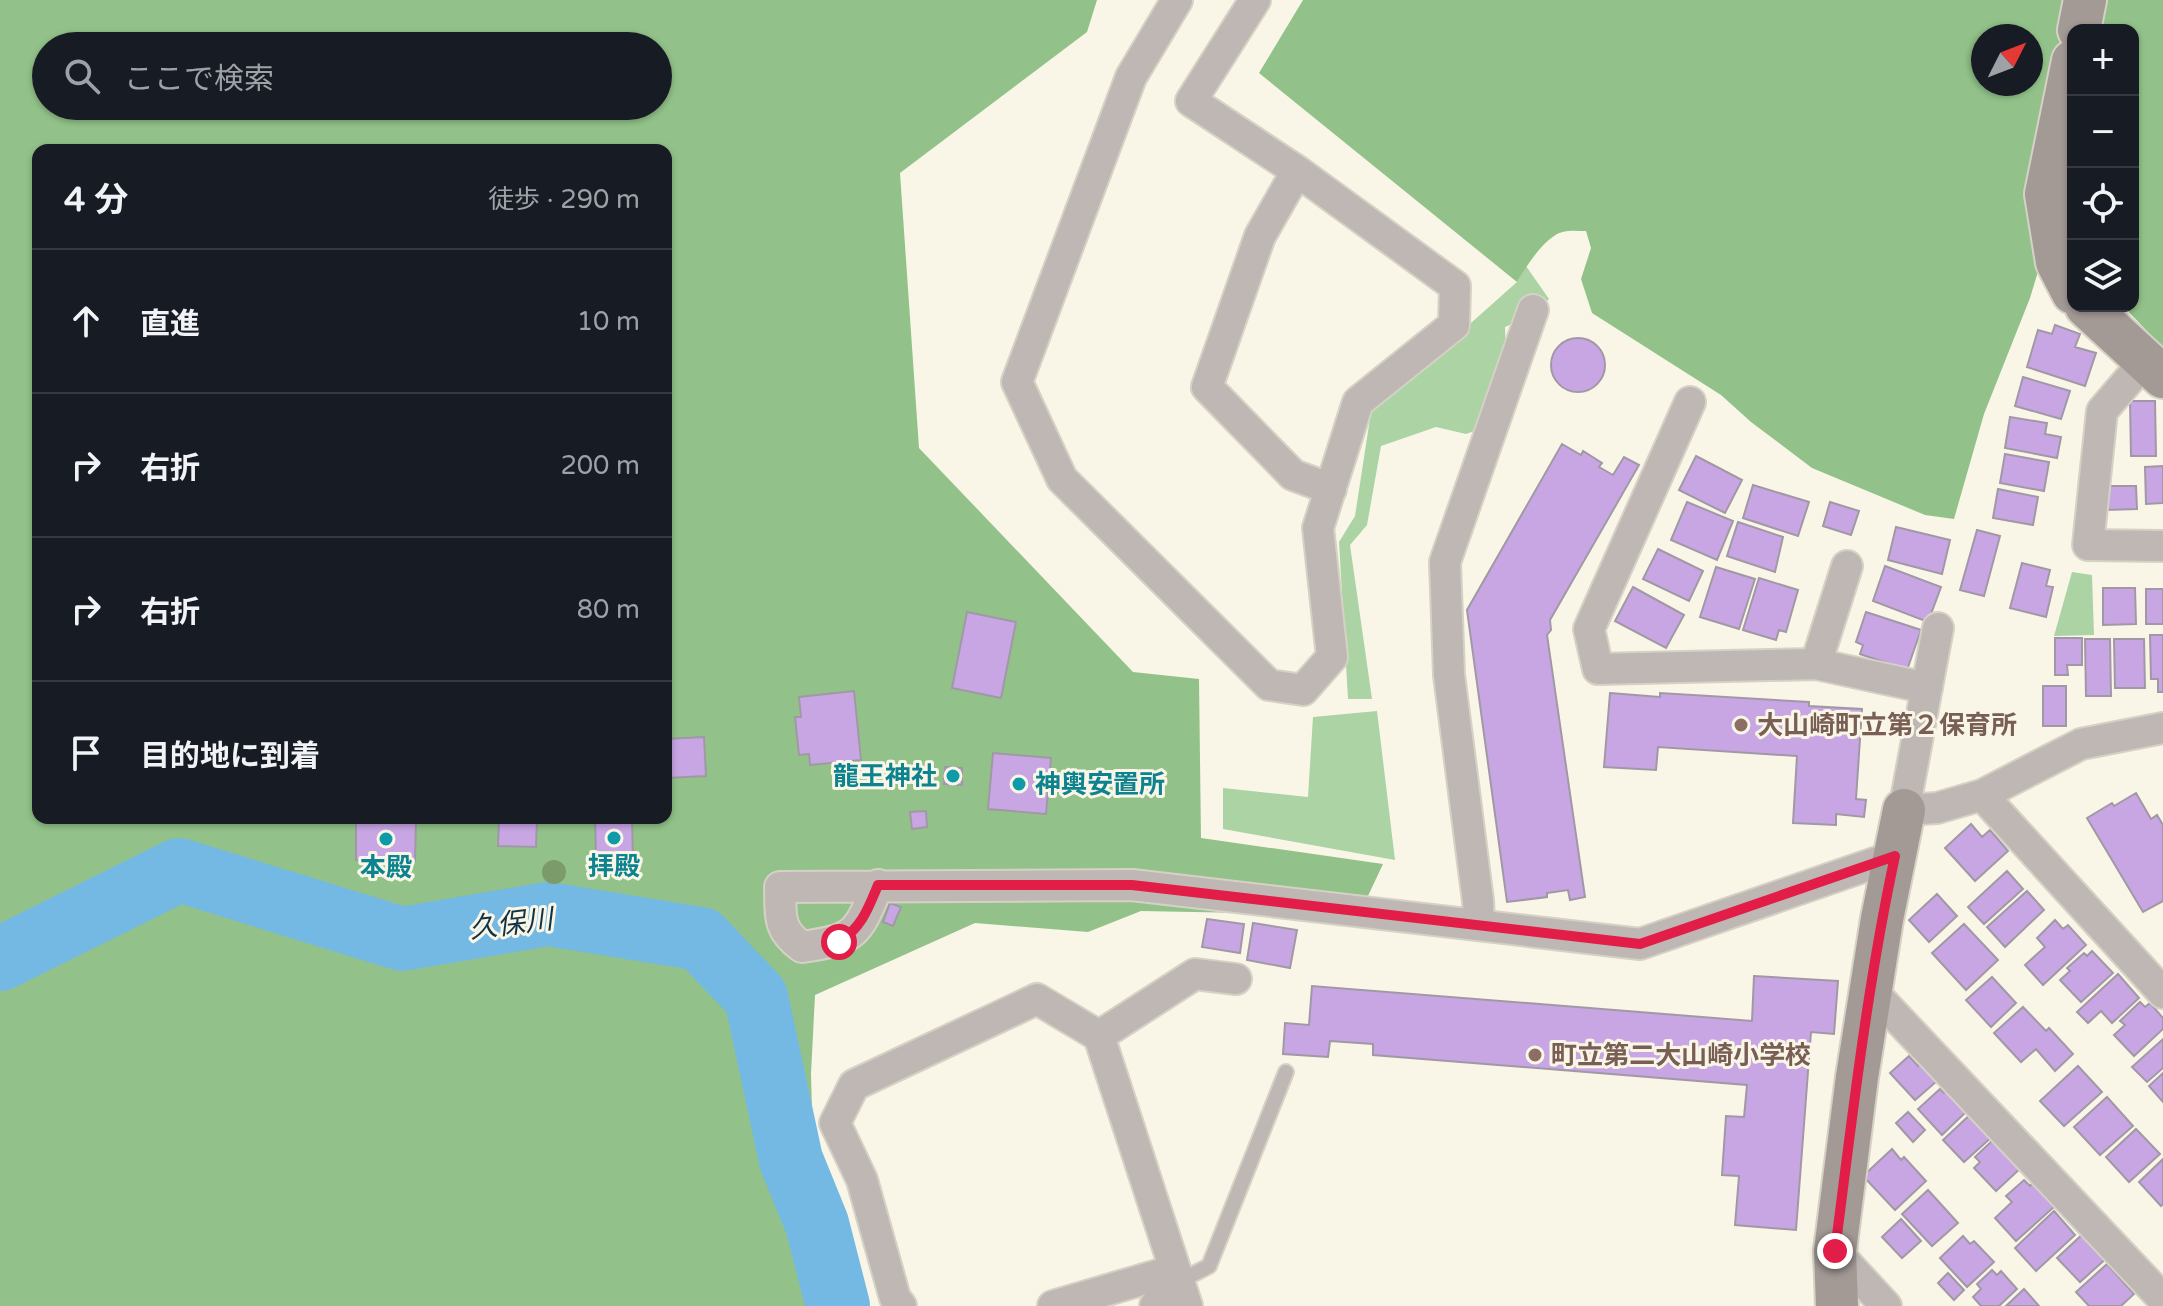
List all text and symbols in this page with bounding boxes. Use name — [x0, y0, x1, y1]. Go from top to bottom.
north arrow — [1971, 24, 2043, 96]
map controls — [2067, 24, 2139, 312]
button: + — [2067, 24, 2139, 96]
search box — [32, 32, 672, 120]
icon: search — [60, 54, 104, 98]
text: ここで検索 — [124, 61, 274, 98]
button: − — [2067, 96, 2139, 168]
button: locate — [2067, 168, 2139, 240]
text: 4 分 — [64, 180, 128, 221]
text: 徒歩 · 290 m — [488, 184, 640, 215]
button: layers — [2067, 240, 2139, 312]
icon: ahead — [64, 299, 108, 343]
text: 直進 — [140, 306, 200, 343]
text: 10 m — [577, 306, 640, 337]
icon: right — [64, 443, 108, 487]
text: 右折 — [140, 450, 200, 487]
text: 200 m — [560, 450, 640, 481]
icon: right — [64, 587, 108, 631]
text: 右折 — [140, 594, 200, 631]
text: 80 m — [577, 594, 640, 625]
place label: 大山崎町立第２保育所 — [1757, 710, 2017, 741]
marker: 大山崎町立第２保育所 — [1732, 716, 1750, 734]
icon: arrive — [64, 731, 108, 775]
text: 目的地に到着 — [140, 738, 320, 775]
place label: 龍王神社 — [833, 761, 937, 792]
marker: 龍王神社 — [944, 767, 962, 785]
place label: 神輿安置所 — [1035, 769, 1165, 800]
marker: 神輿安置所 — [1010, 775, 1028, 793]
marker: 拝殿 — [605, 829, 623, 847]
marker: 本殿 — [377, 830, 395, 848]
place label: 拝殿 — [588, 851, 640, 882]
place label: 本殿 — [360, 852, 412, 883]
water label: 久保川 — [467, 902, 558, 946]
route start — [821, 924, 857, 960]
place label: 町立第二大山崎小学校 — [1551, 1040, 1811, 1071]
marker: 町立第二大山崎小学校 — [1526, 1046, 1544, 1064]
route end — [1817, 1233, 1853, 1269]

